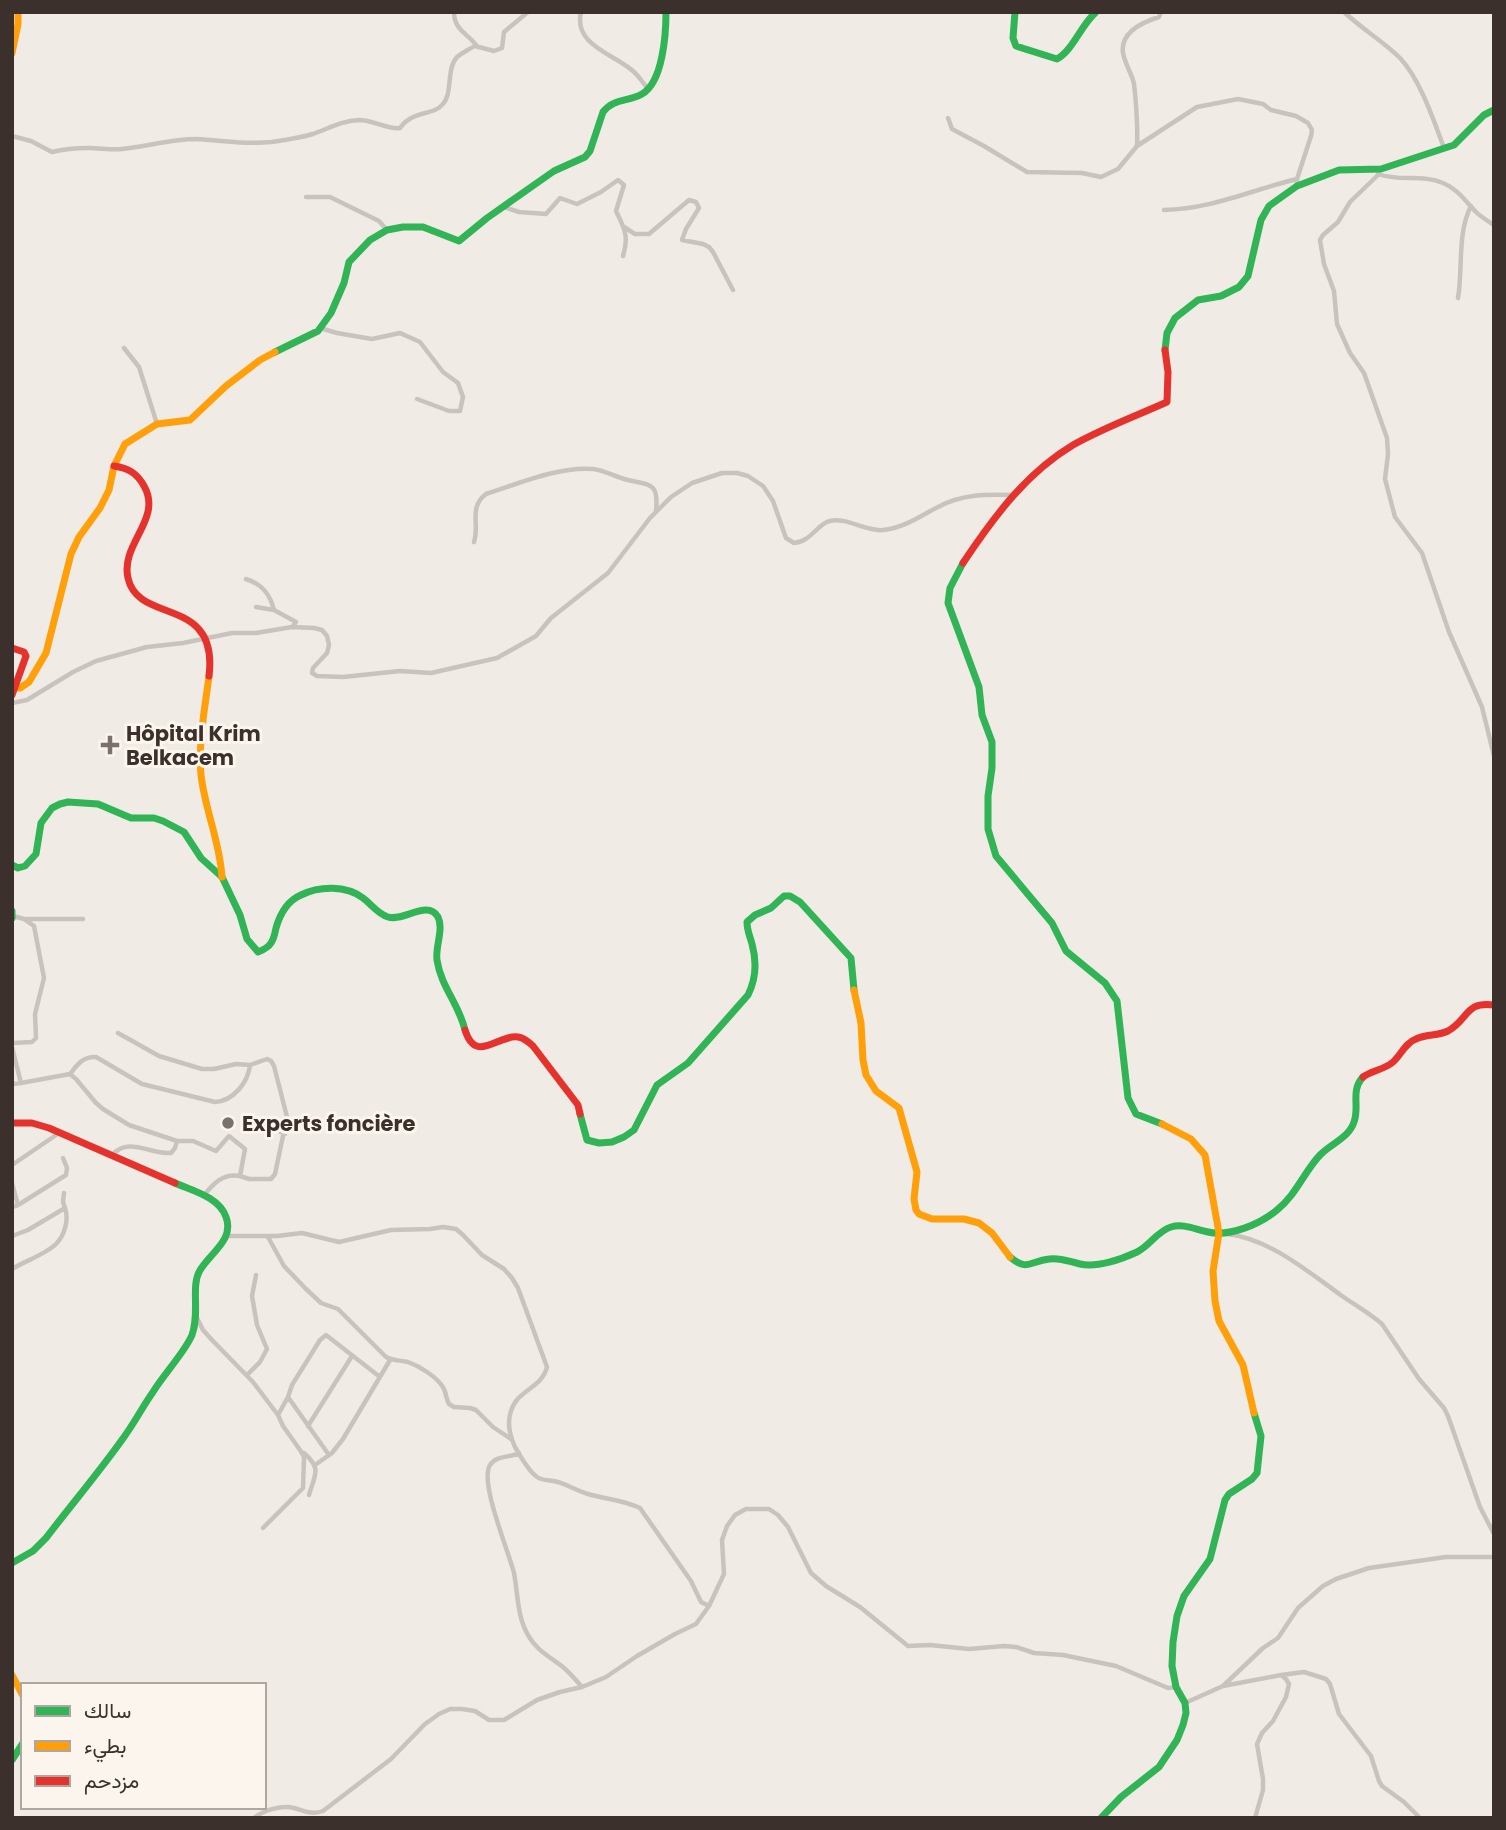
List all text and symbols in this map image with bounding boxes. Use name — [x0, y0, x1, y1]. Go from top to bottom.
place label: Hôpital Krim Belkacem — [126, 719, 261, 772]
marker: Hôpital Krim Belkacem — [100, 735, 120, 755]
place label: Experts foncière — [242, 1109, 416, 1138]
marker: Experts foncière — [220, 1115, 236, 1131]
legend — [21, 1683, 266, 1809]
text: سالك — [84, 1696, 131, 1725]
text: بطيء — [84, 1731, 127, 1763]
text: مزدحم — [84, 1766, 139, 1795]

